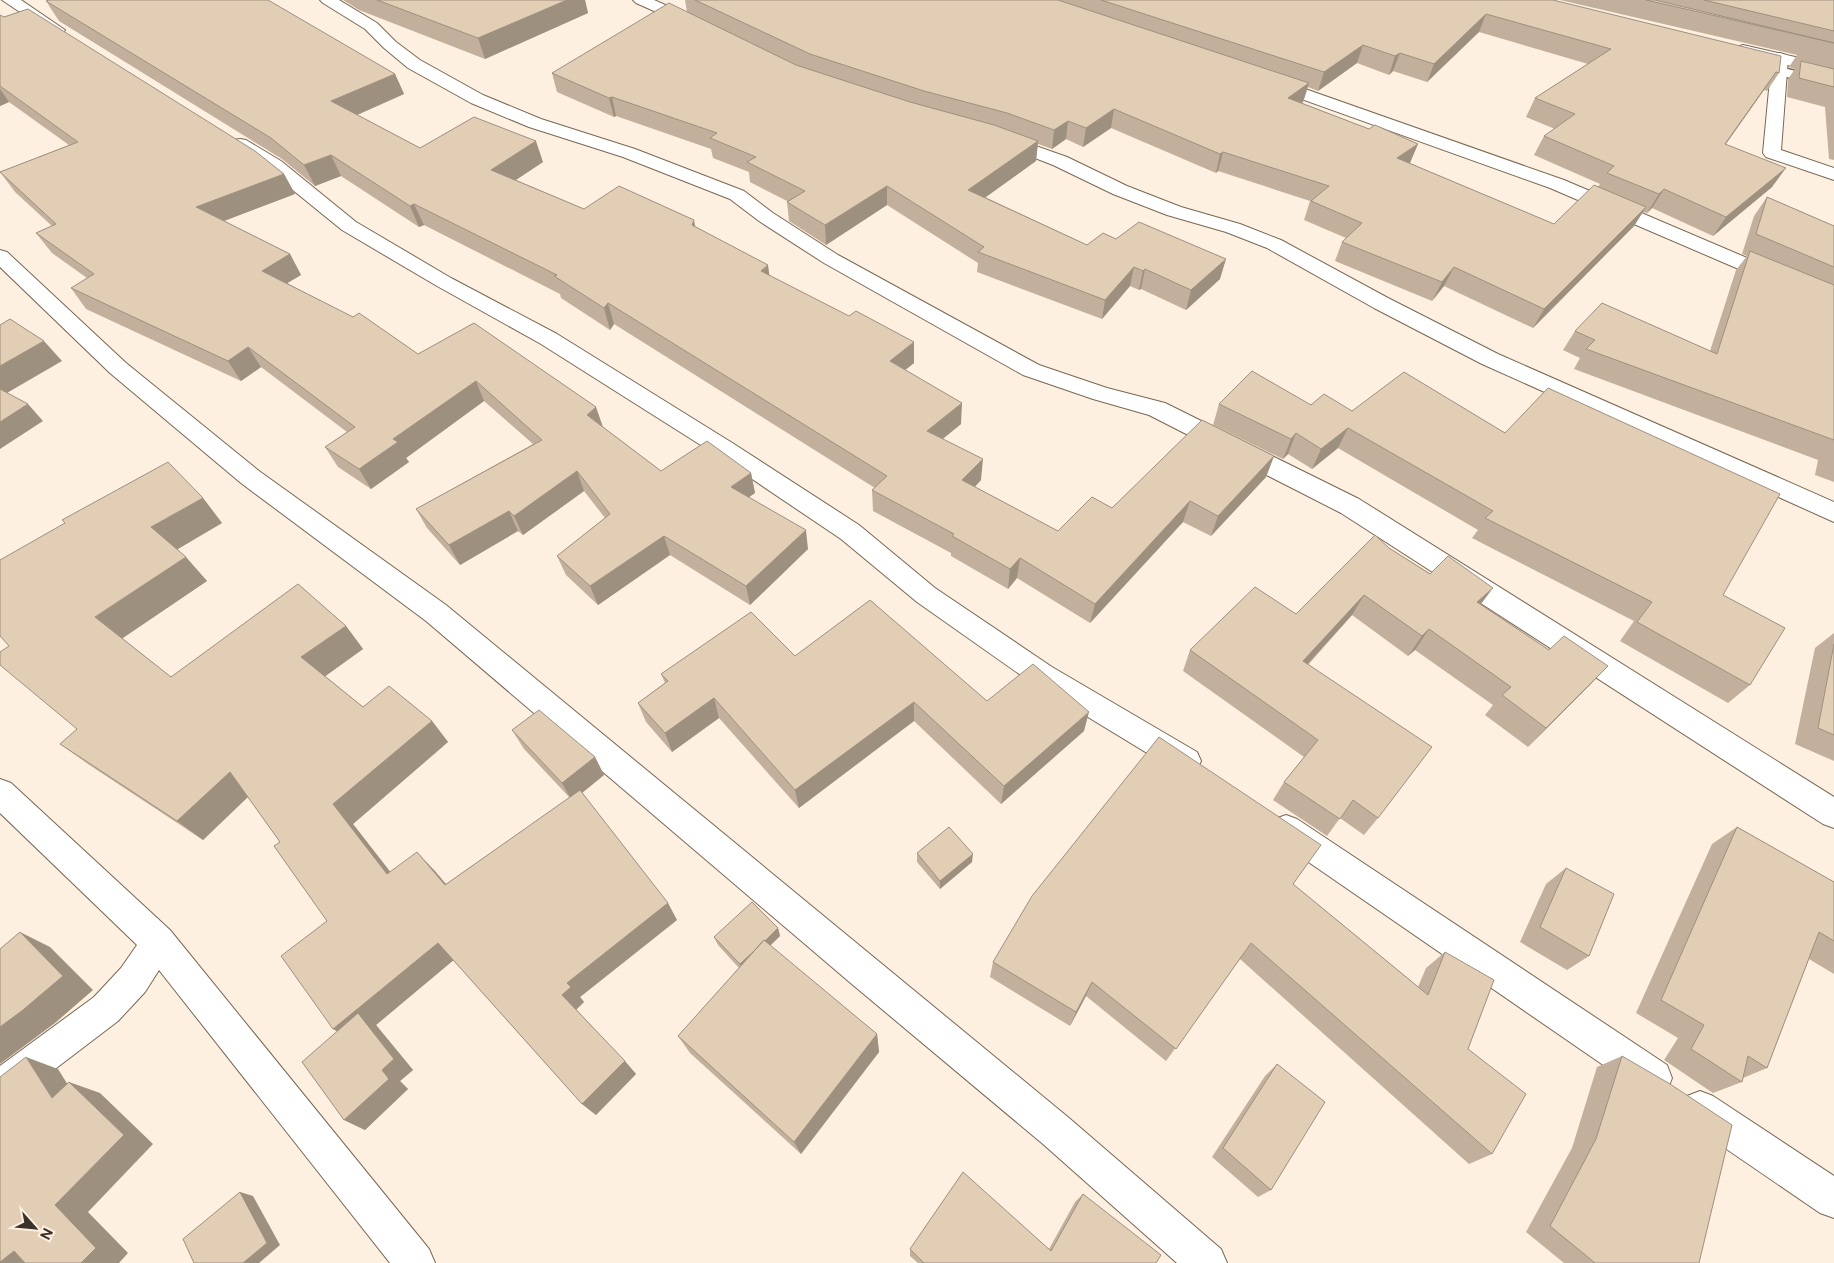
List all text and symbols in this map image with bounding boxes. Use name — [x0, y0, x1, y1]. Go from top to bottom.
north arrow — [10, 1203, 60, 1253]
text: N — [37, 1225, 56, 1242]

